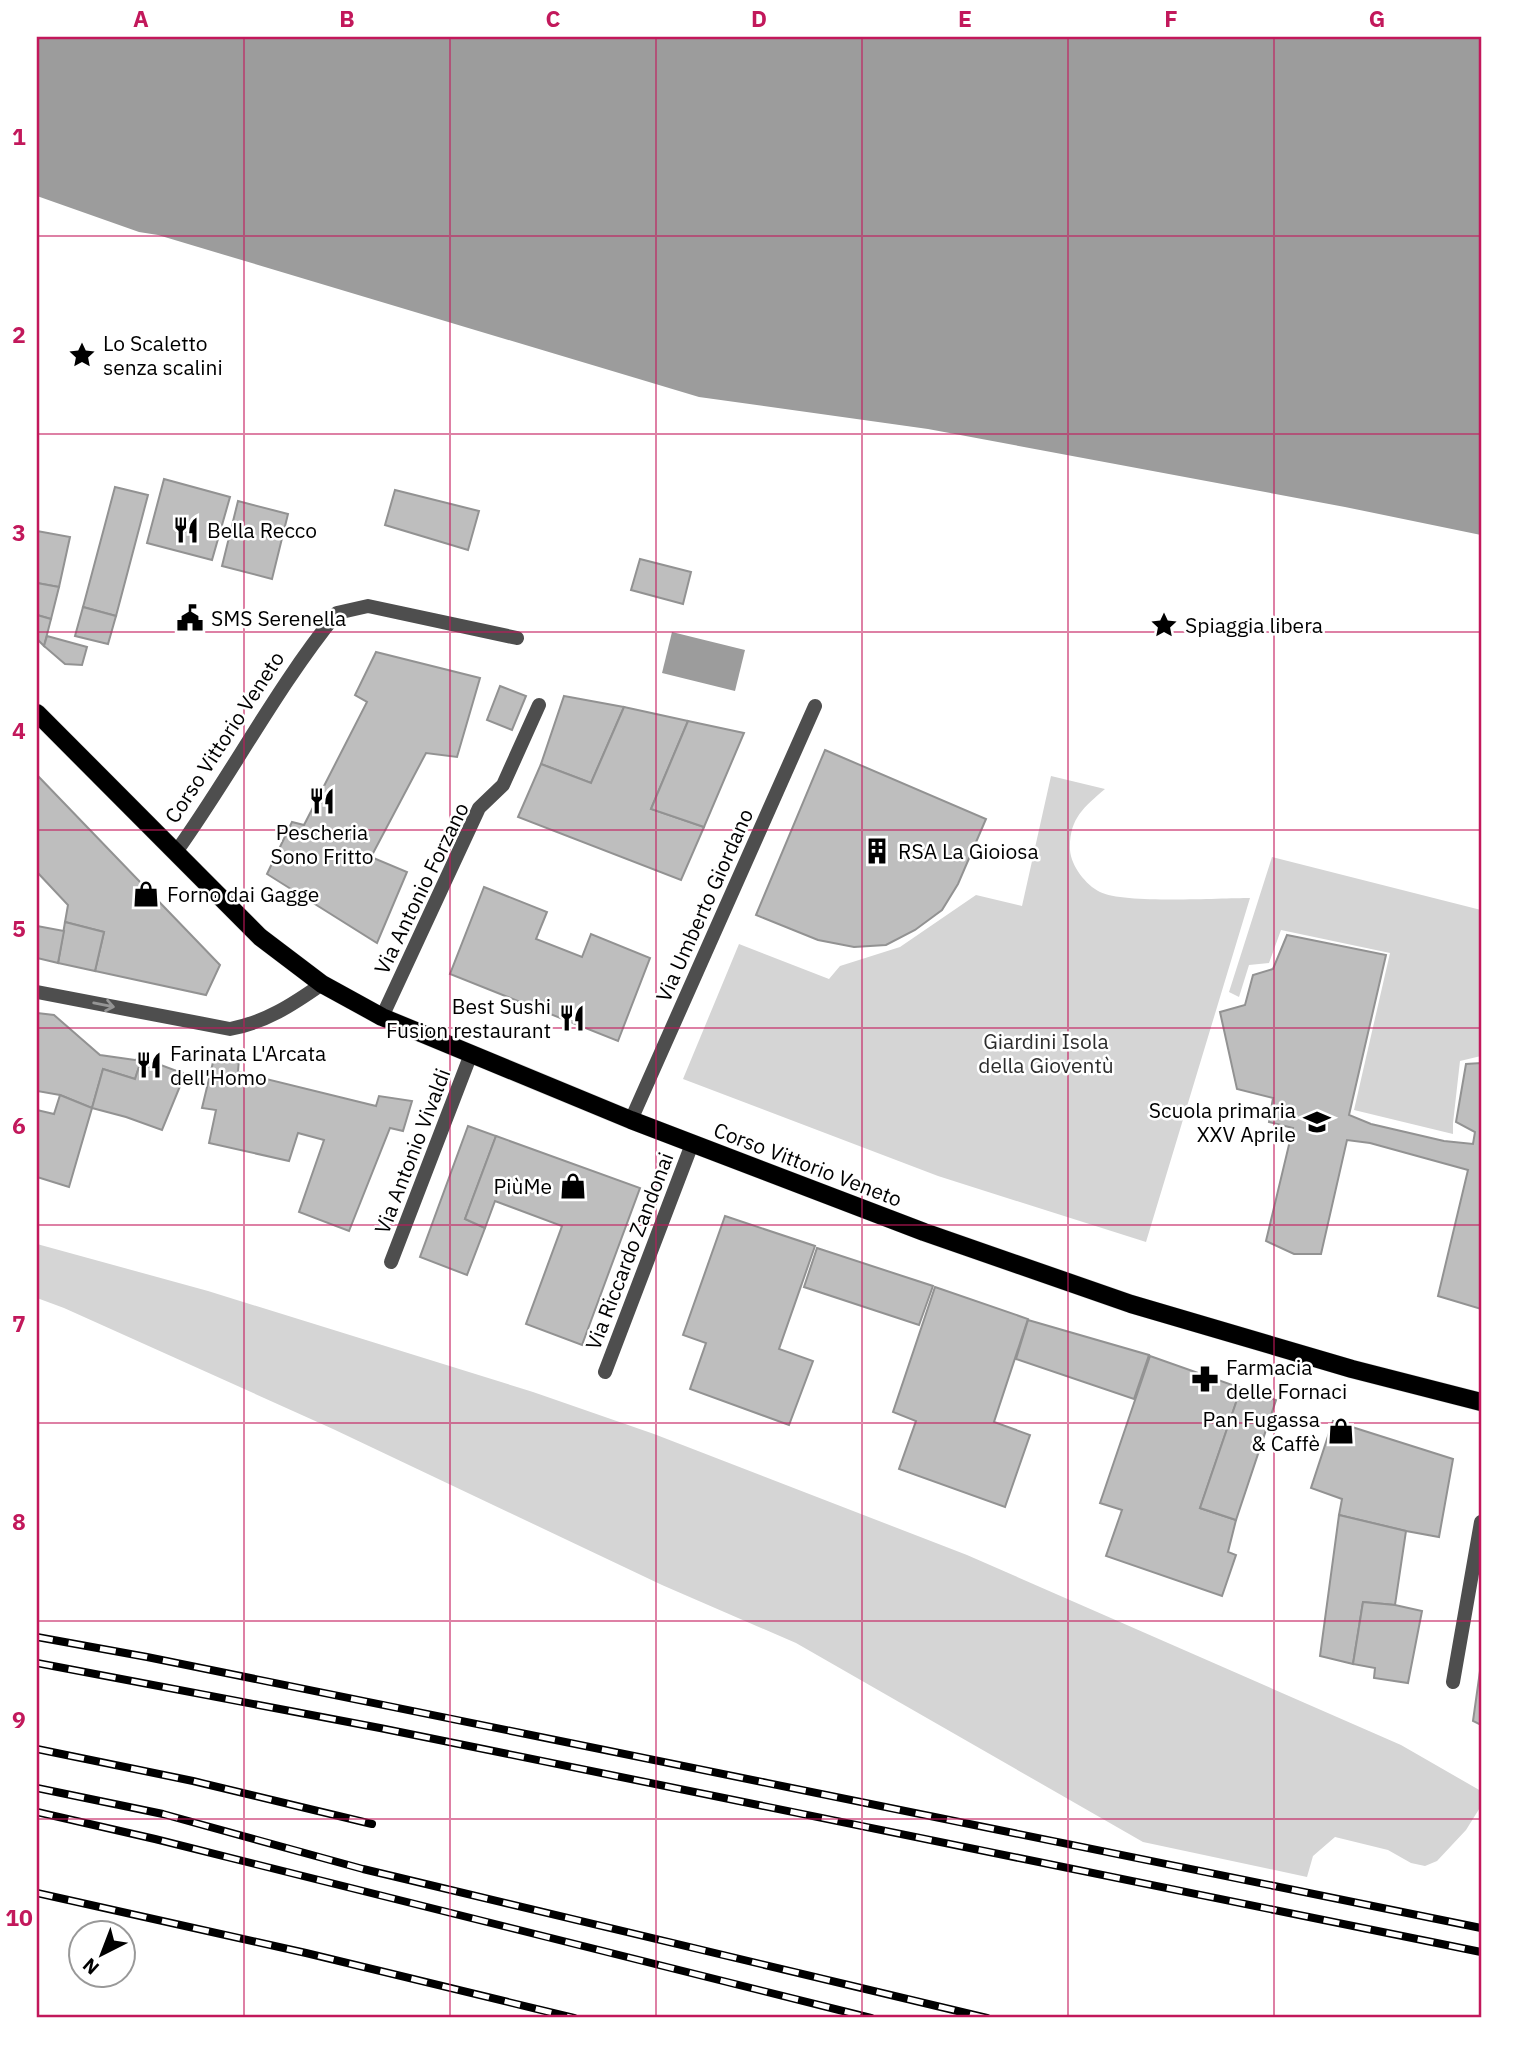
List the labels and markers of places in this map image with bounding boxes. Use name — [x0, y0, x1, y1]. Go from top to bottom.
place label: Lo Scaletto senza scalini — [103, 329, 223, 381]
place icon: Lo Scaletto senza scalini — [67, 340, 97, 370]
restaurant icon: Bella Recco — [171, 515, 201, 545]
place label: Bella Recco — [207, 516, 317, 544]
public building icon: SMS Serenella — [175, 603, 205, 633]
place label: SMS Serenella — [211, 604, 346, 632]
place icon: Spiaggia libera — [1149, 610, 1179, 640]
place label: Spiaggia libera — [1185, 611, 1323, 639]
restaurant icon: Pescheria Sono Fritto — [307, 786, 337, 816]
place label: Pescheria Sono Fritto — [270, 818, 374, 870]
building icon: RSA La Gioiosa — [862, 836, 892, 866]
place label: RSA La Gioiosa — [898, 837, 1039, 865]
shop icon: Forno dai Gagge — [131, 879, 161, 909]
place label: Forno dai Gagge — [167, 880, 319, 908]
place label: Best Sushi Fusion restaurant — [386, 992, 551, 1044]
restaurant icon: Best Sushi Fusion restaurant — [557, 1003, 587, 1033]
place label: Farinata L'Arcata dell'Homo — [170, 1039, 326, 1091]
restaurant icon: Farinata L'Arcata dell'Homo — [134, 1050, 164, 1080]
place label: Scuola primaria XXV Aprile — [1149, 1096, 1296, 1148]
school or university icon: Scuola primaria XXV Aprile — [1302, 1107, 1332, 1137]
shop icon: PiùMe — [558, 1171, 588, 1201]
place label: PiùMe — [494, 1172, 552, 1200]
place label: Farmacia delle Fornaci — [1226, 1353, 1347, 1405]
pharmacy icon: Farmacia delle Fornaci — [1190, 1364, 1220, 1394]
place label: Pan Fugassa & Caffè — [1202, 1405, 1320, 1457]
shop icon: Pan Fugassa & Caffè — [1326, 1416, 1356, 1446]

